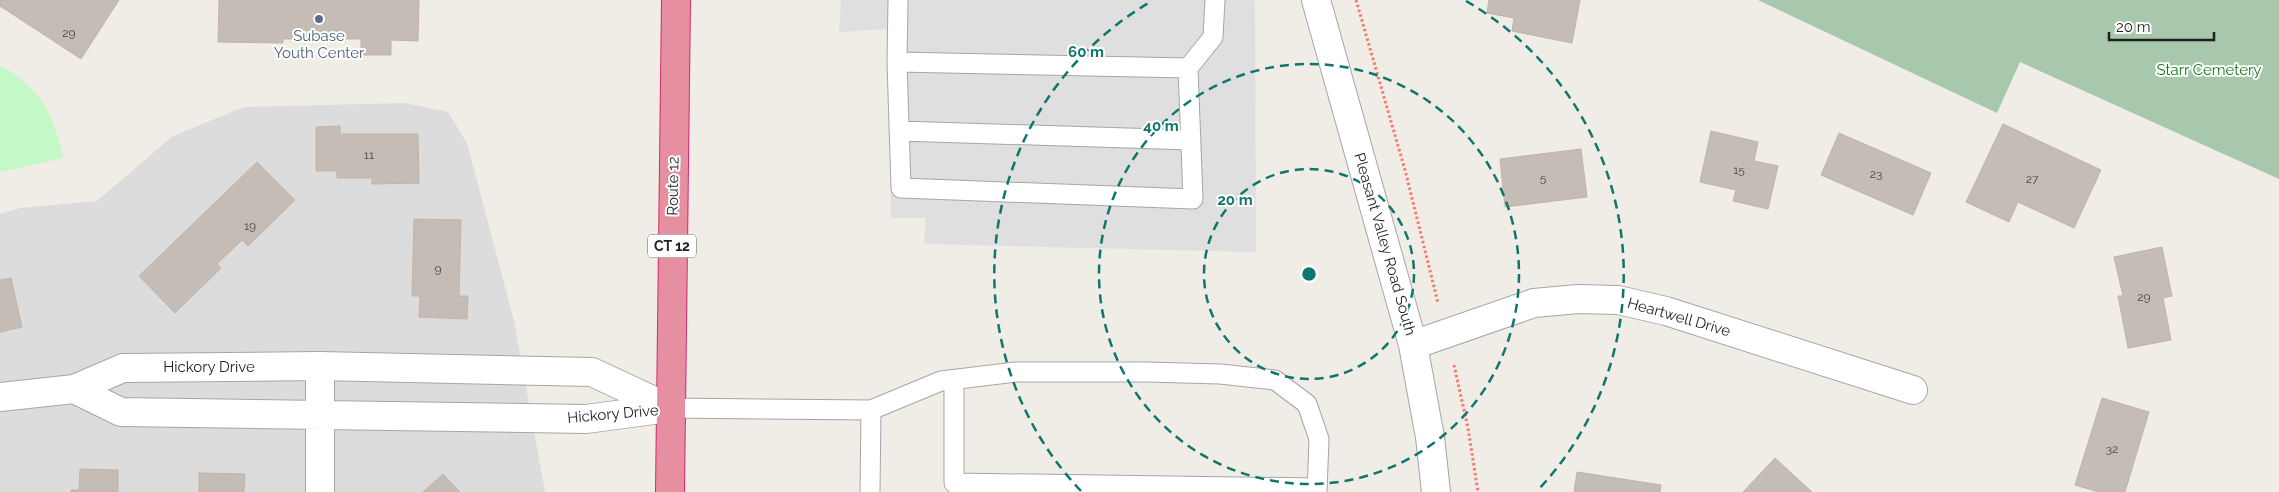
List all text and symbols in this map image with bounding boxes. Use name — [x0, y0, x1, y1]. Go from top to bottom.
scale bar — [2109, 10, 2214, 42]
marker: Subase Youth Center — [313, 13, 325, 25]
text: 20 m — [2116, 18, 2151, 36]
house number: 29 — [62, 26, 76, 40]
place label: Subase Youth Center — [274, 27, 365, 62]
text: 60 m — [1068, 43, 1104, 61]
park label: Starr Cemetery — [2157, 61, 2261, 79]
text: 40 m — [1143, 117, 1179, 135]
house number: 11 — [364, 148, 374, 162]
street label: Pleasant Valley Road South — [1350, 151, 1420, 337]
street label: Route 12 — [663, 156, 683, 216]
house number: 15 — [1733, 163, 1745, 177]
house number: 23 — [1870, 167, 1882, 181]
house number: 5 — [1540, 171, 1547, 185]
house number: 27 — [2026, 172, 2039, 186]
text: 20 m — [1217, 191, 1253, 209]
house number: 19 — [244, 219, 256, 233]
road number: CT 12 — [648, 235, 696, 258]
house number: 9 — [434, 262, 442, 276]
centre of rings — [1300, 265, 1318, 283]
house number: 29 — [2137, 290, 2151, 304]
street label: Heartwell Drive — [1625, 294, 1733, 340]
street label: Hickory Drive — [163, 358, 255, 376]
street label: Hickory Drive — [567, 401, 660, 427]
house number: 32 — [2106, 442, 2118, 456]

